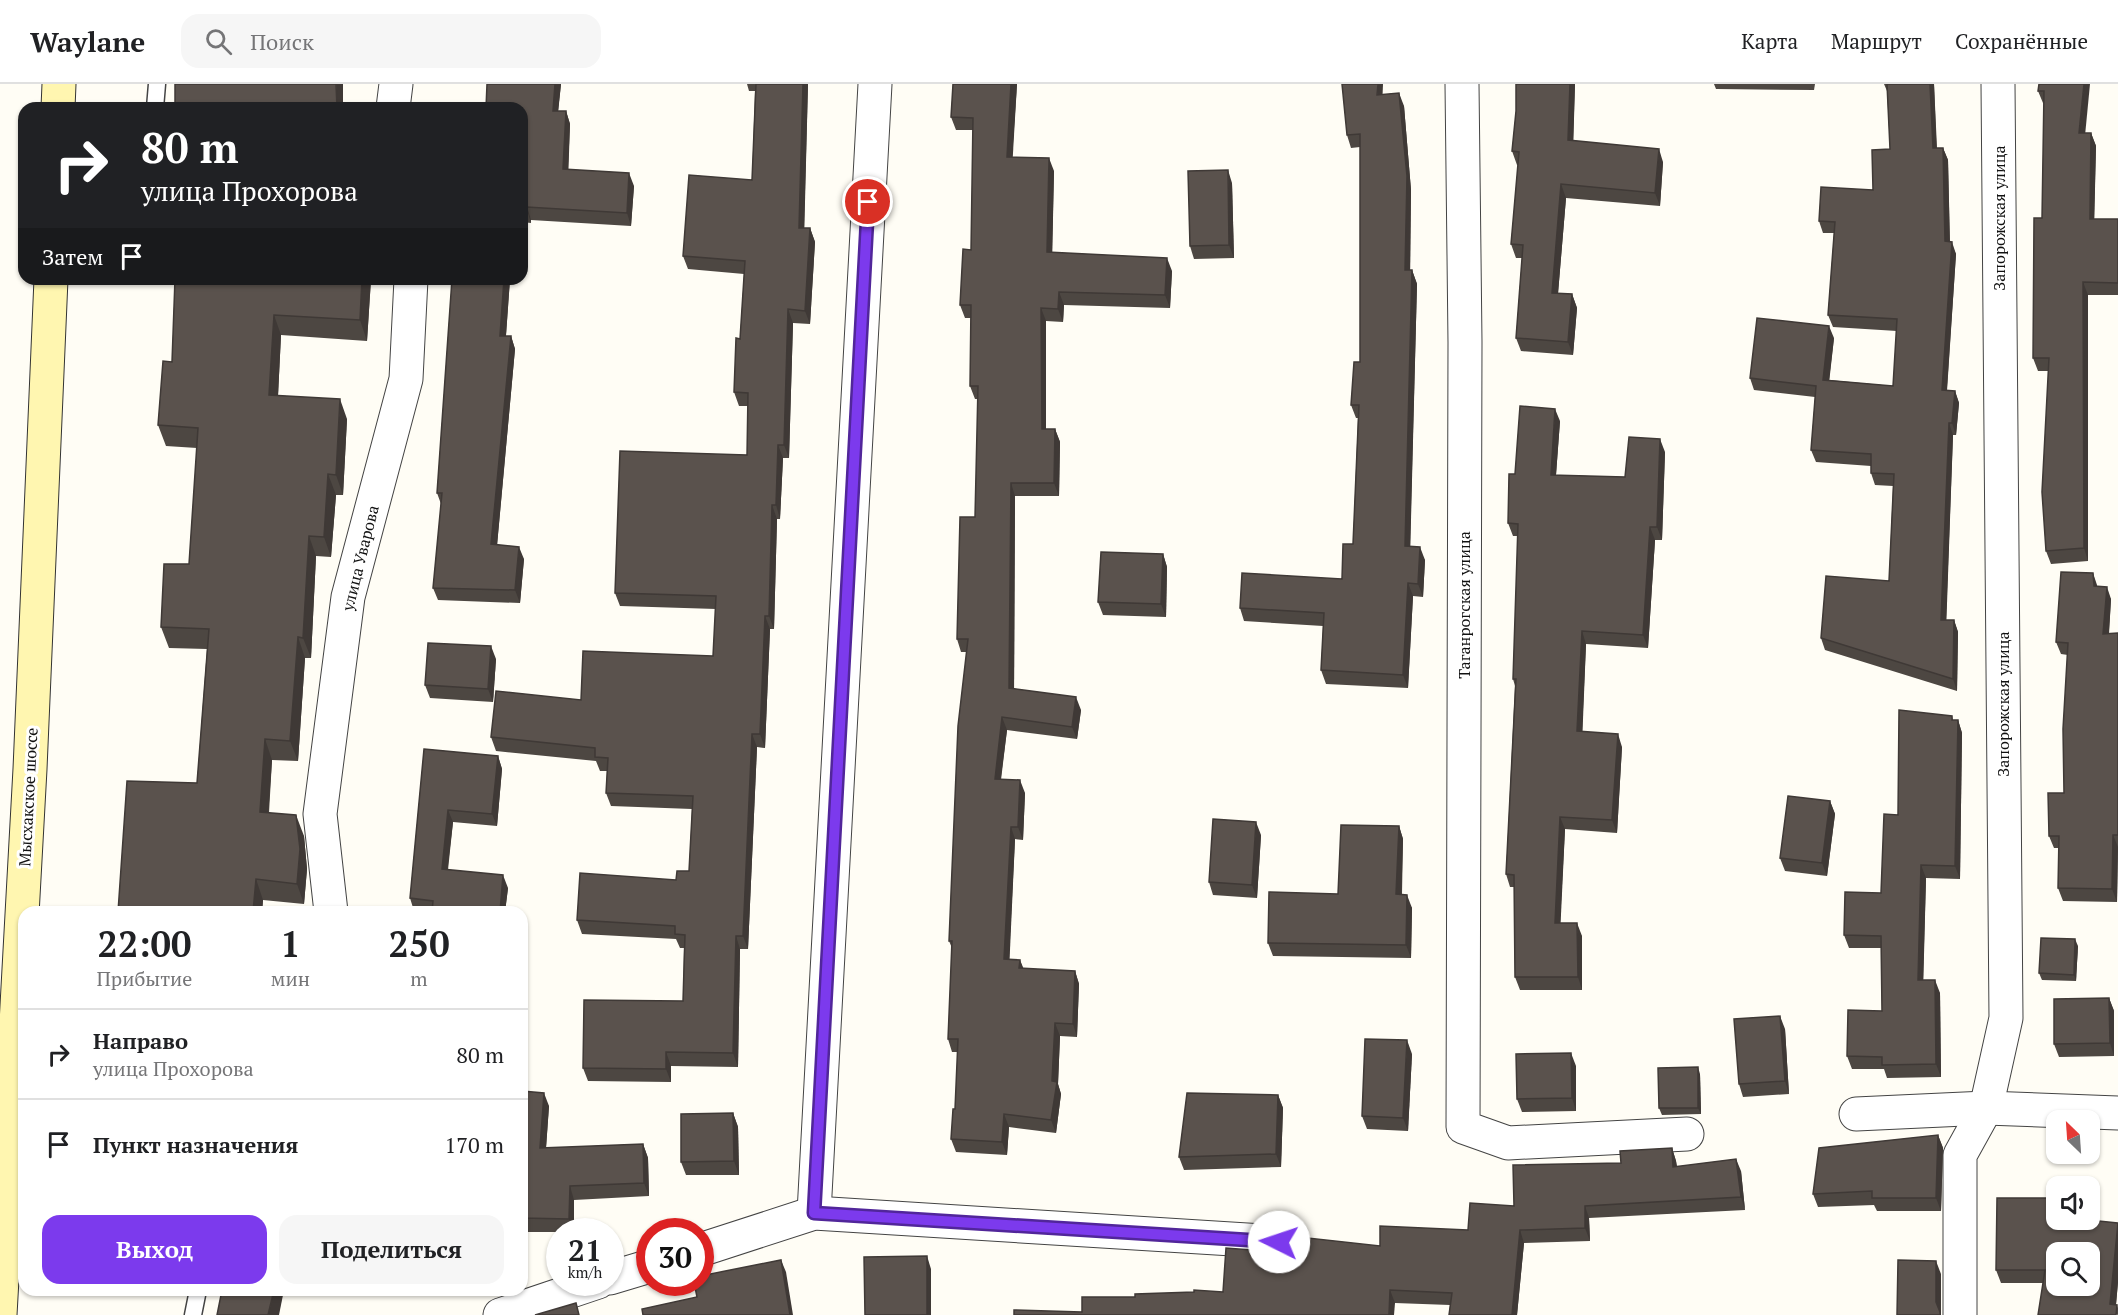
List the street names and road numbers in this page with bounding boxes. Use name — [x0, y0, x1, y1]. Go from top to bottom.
street label: Запорожская улица — [1988, 145, 2010, 291]
street label: улица Уварова — [336, 503, 384, 614]
street label: Таганрогская улица — [1453, 531, 1475, 679]
street label: Запорожская улица — [1992, 631, 2014, 777]
street label: Мысхакское шоссе — [13, 727, 43, 867]

